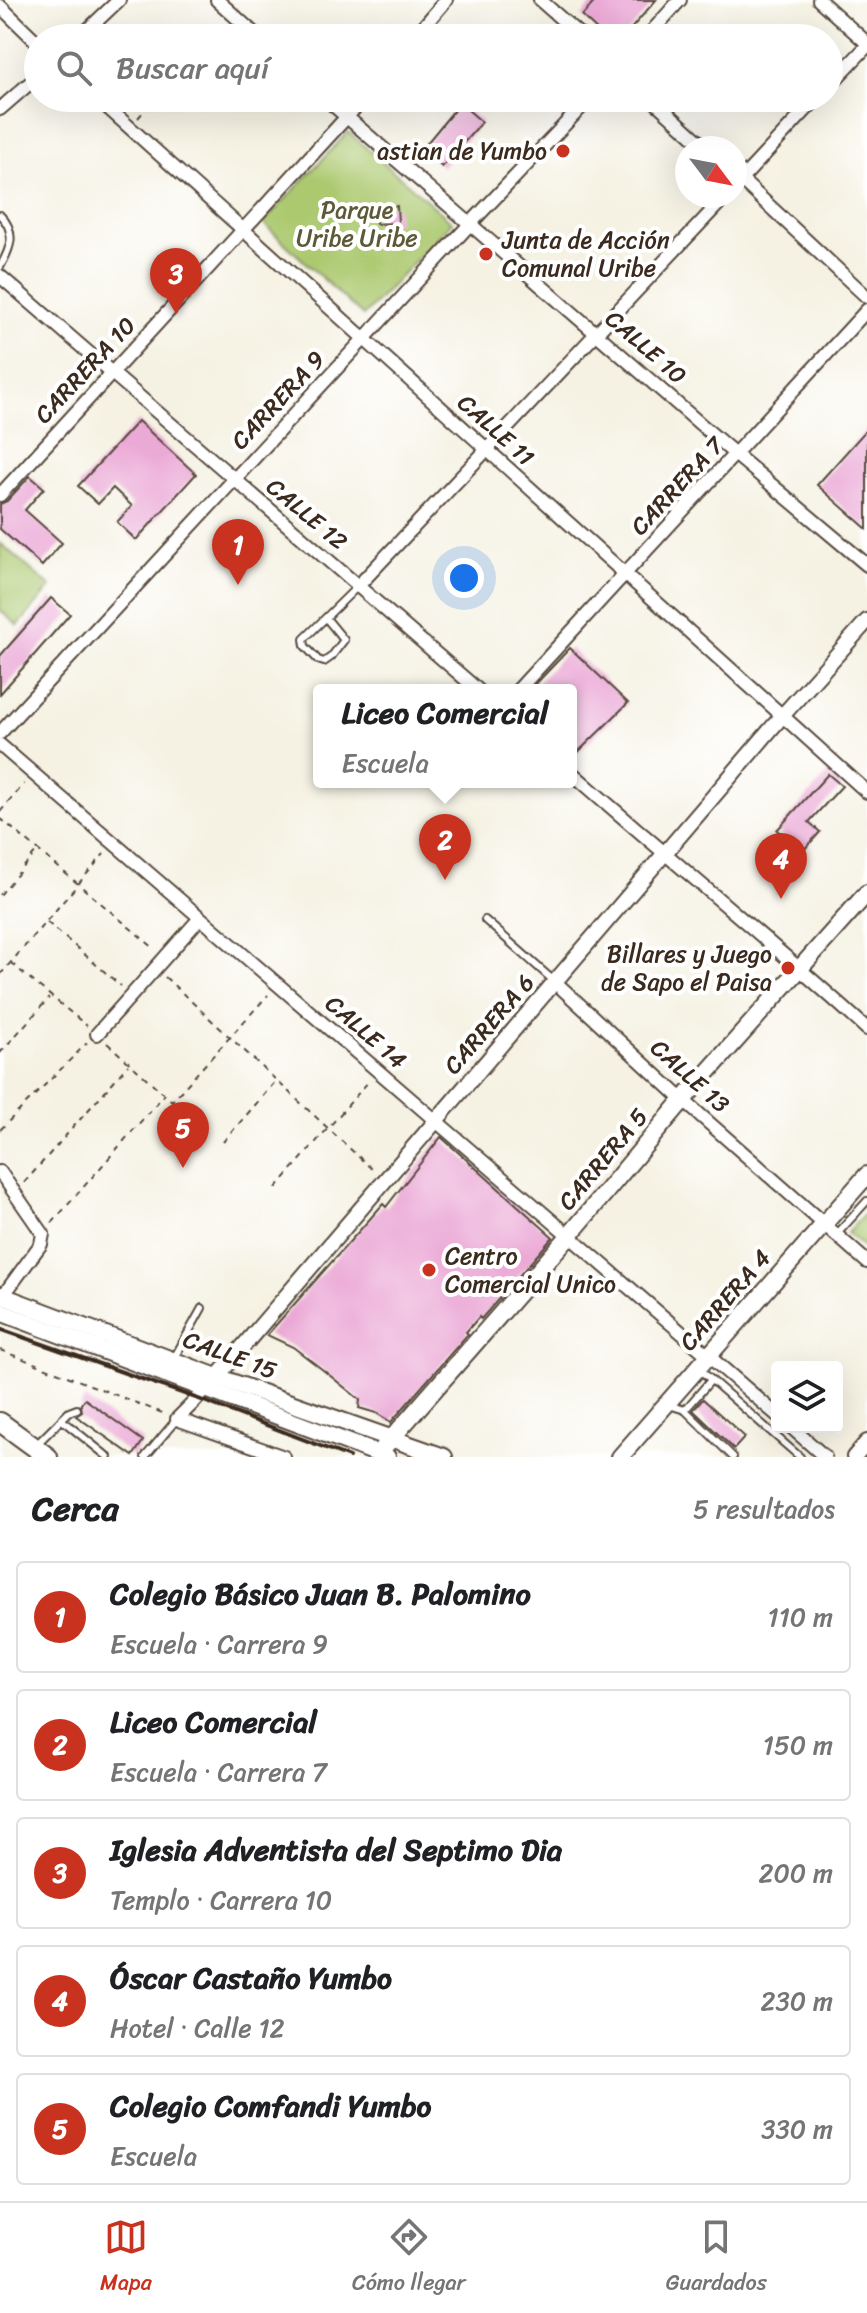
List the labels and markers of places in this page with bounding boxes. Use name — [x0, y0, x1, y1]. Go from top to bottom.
place label: astian de Yumbo — [377, 130, 547, 172]
marker: astian de Yumbo — [554, 142, 572, 160]
place label: Junta de Acción Comunal Uribe — [501, 219, 670, 289]
marker: Junta de Acción Comunal Uribe — [477, 245, 495, 263]
pin: 3 — [150, 248, 202, 314]
pin: 1 — [212, 519, 264, 585]
pin: 2 — [419, 814, 471, 880]
pin: 4 — [755, 833, 807, 899]
place label: Billares y Juego de Sapo el Paisa — [601, 933, 772, 1003]
marker: Billares y Juego de Sapo el Paisa — [779, 959, 797, 977]
pin: 5 — [157, 1102, 209, 1168]
place label: Centro Comercial Unico — [445, 1235, 616, 1305]
marker: Centro Comercial Unico — [420, 1261, 438, 1279]

